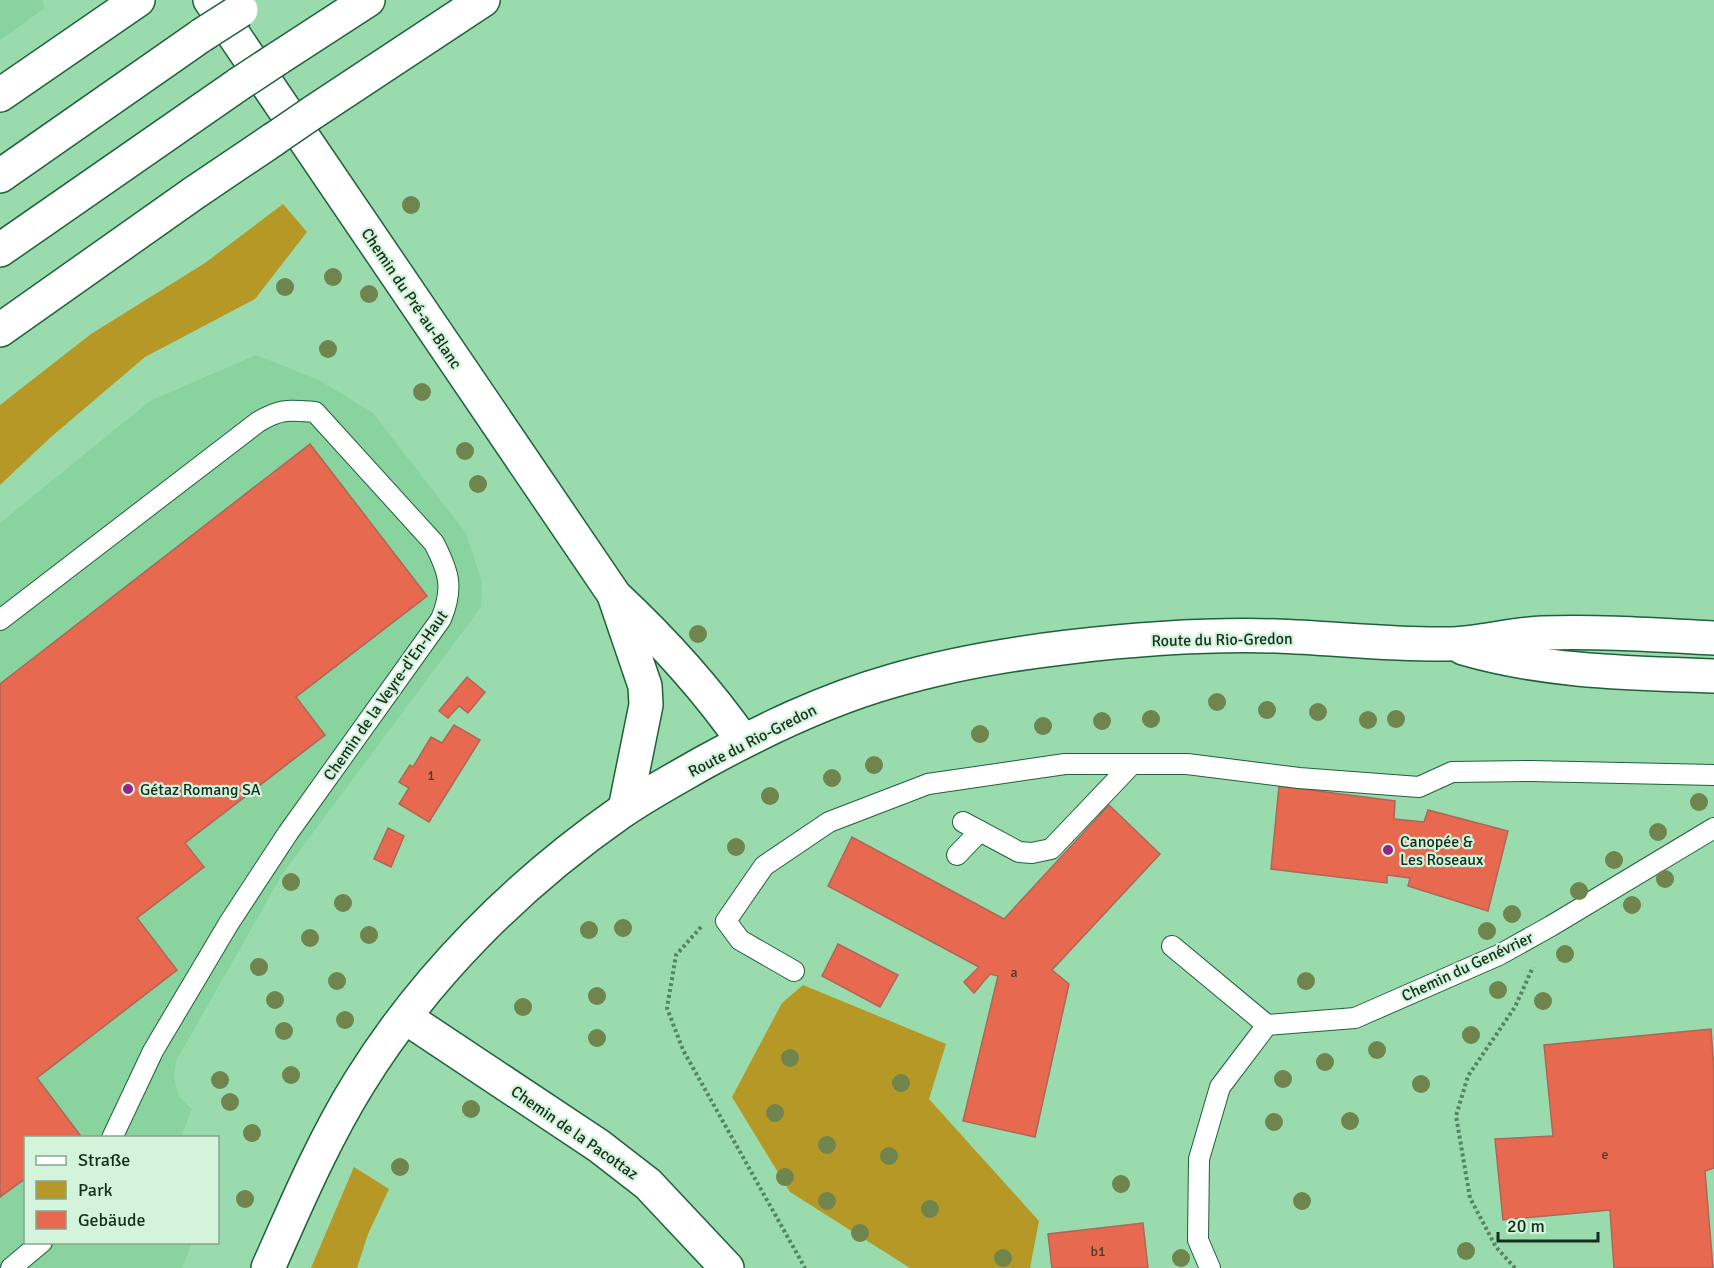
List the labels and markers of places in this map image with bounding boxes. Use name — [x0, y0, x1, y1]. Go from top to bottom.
place label: Gétaz Romang SA — [140, 780, 261, 800]
marker: Gétaz Romang SA — [121, 782, 135, 796]
place label: Canopée & Les Roseaux — [1400, 832, 1484, 870]
marker: Canopée & Les Roseaux — [1381, 843, 1395, 857]

